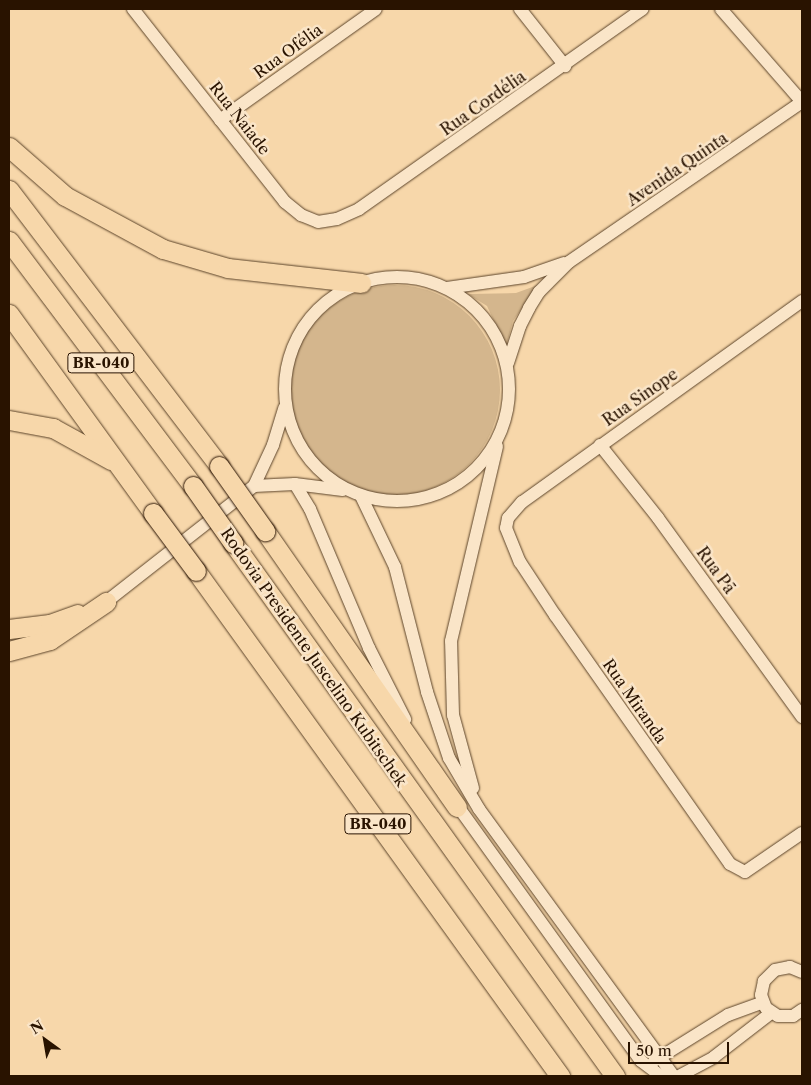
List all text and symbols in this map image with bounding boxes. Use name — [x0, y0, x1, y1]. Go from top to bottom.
street label: Rua Ofélia — [250, 20, 326, 82]
street label: Rua Cordélia — [437, 67, 529, 139]
street label: Rua Naiade — [205, 78, 275, 158]
street label: Avenida Quinta — [623, 128, 731, 210]
road number: BR-040 — [67, 350, 135, 376]
street label: Rua Sinope — [599, 364, 681, 430]
street label: Rodovia Presidente Juscelino Kubitschek — [217, 524, 411, 790]
street label: Rua Pã — [693, 543, 739, 597]
street label: Rua Miranda — [599, 655, 671, 747]
road number: BR-040 — [344, 812, 412, 836]
north arrow — [20, 1015, 70, 1065]
text: N — [27, 1016, 47, 1038]
scale bar — [631, 1032, 732, 1064]
text: 50 m — [636, 1041, 672, 1060]

